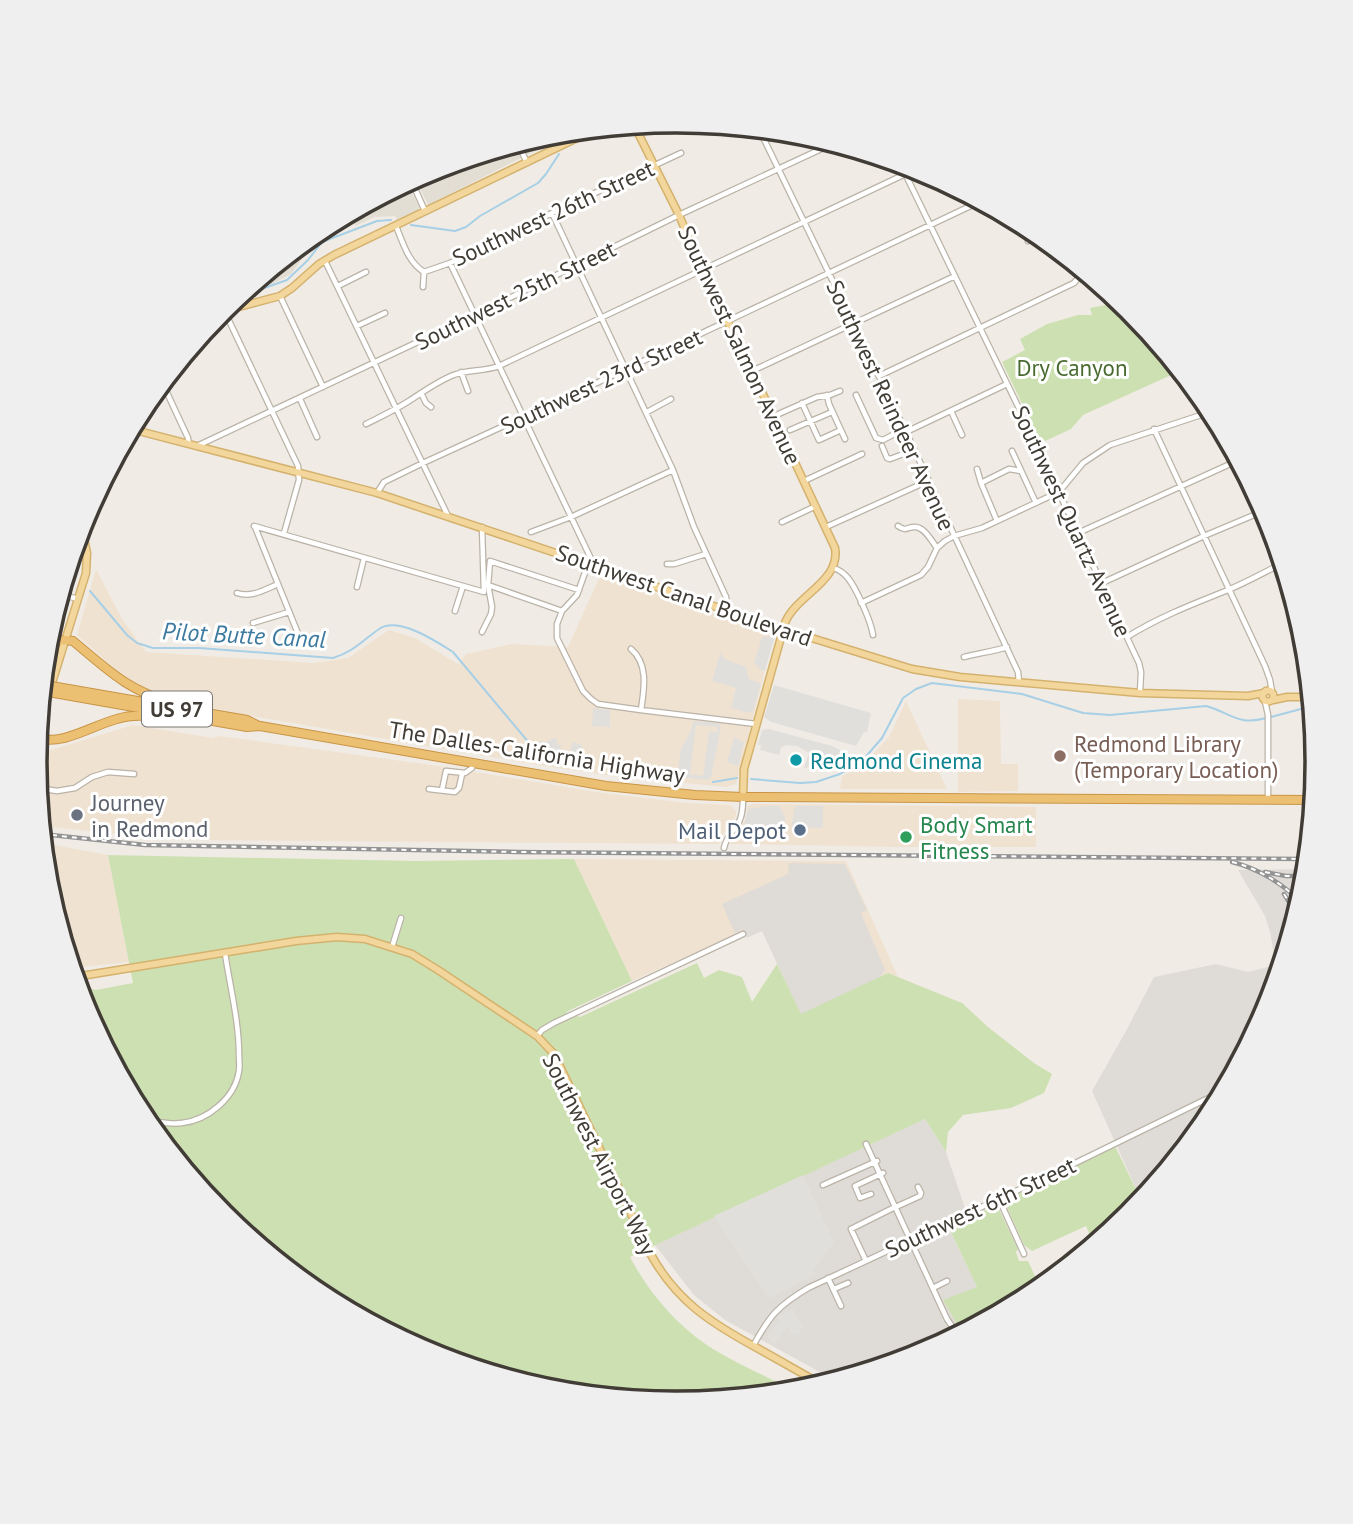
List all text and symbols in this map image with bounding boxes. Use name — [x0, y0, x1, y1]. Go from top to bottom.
street label: Southwest 26th Street — [447, 153, 659, 273]
street label: Southwest Salmon Avenue — [672, 221, 808, 469]
street label: Southwest 25th Street — [410, 234, 620, 356]
street label: Southwest Reindeer Avenue — [820, 275, 962, 535]
street label: Southwest 23rd Street — [495, 321, 707, 441]
park label: Dry Canyon — [1017, 353, 1128, 382]
street label: Southwest Quartz Avenue — [1006, 401, 1138, 641]
street label: Southwest Canal Boulevard — [552, 537, 816, 653]
water label: Pilot Butte Canal — [161, 615, 327, 655]
road number: US 97 — [142, 692, 212, 726]
street label: The Dalles-California Highway — [387, 714, 687, 790]
place label: Redmond Library (Temporary Location) — [1074, 729, 1278, 784]
place label: Redmond Cinema — [810, 746, 982, 775]
marker: Redmond Library (Temporary Location) — [1052, 748, 1068, 764]
marker: Redmond Cinema — [788, 752, 804, 768]
place label: Journey in Redmond — [90, 788, 208, 843]
marker: Journey in Redmond — [69, 807, 85, 823]
place label: Body Smart Fitness — [920, 810, 1033, 865]
place label: Mail Depot — [678, 816, 786, 845]
marker: Mail Depot — [792, 822, 808, 838]
marker: Body Smart Fitness — [898, 829, 914, 845]
street label: Southwest Airport Way — [536, 1048, 664, 1260]
street label: Southwest 6th Street — [880, 1150, 1080, 1264]

